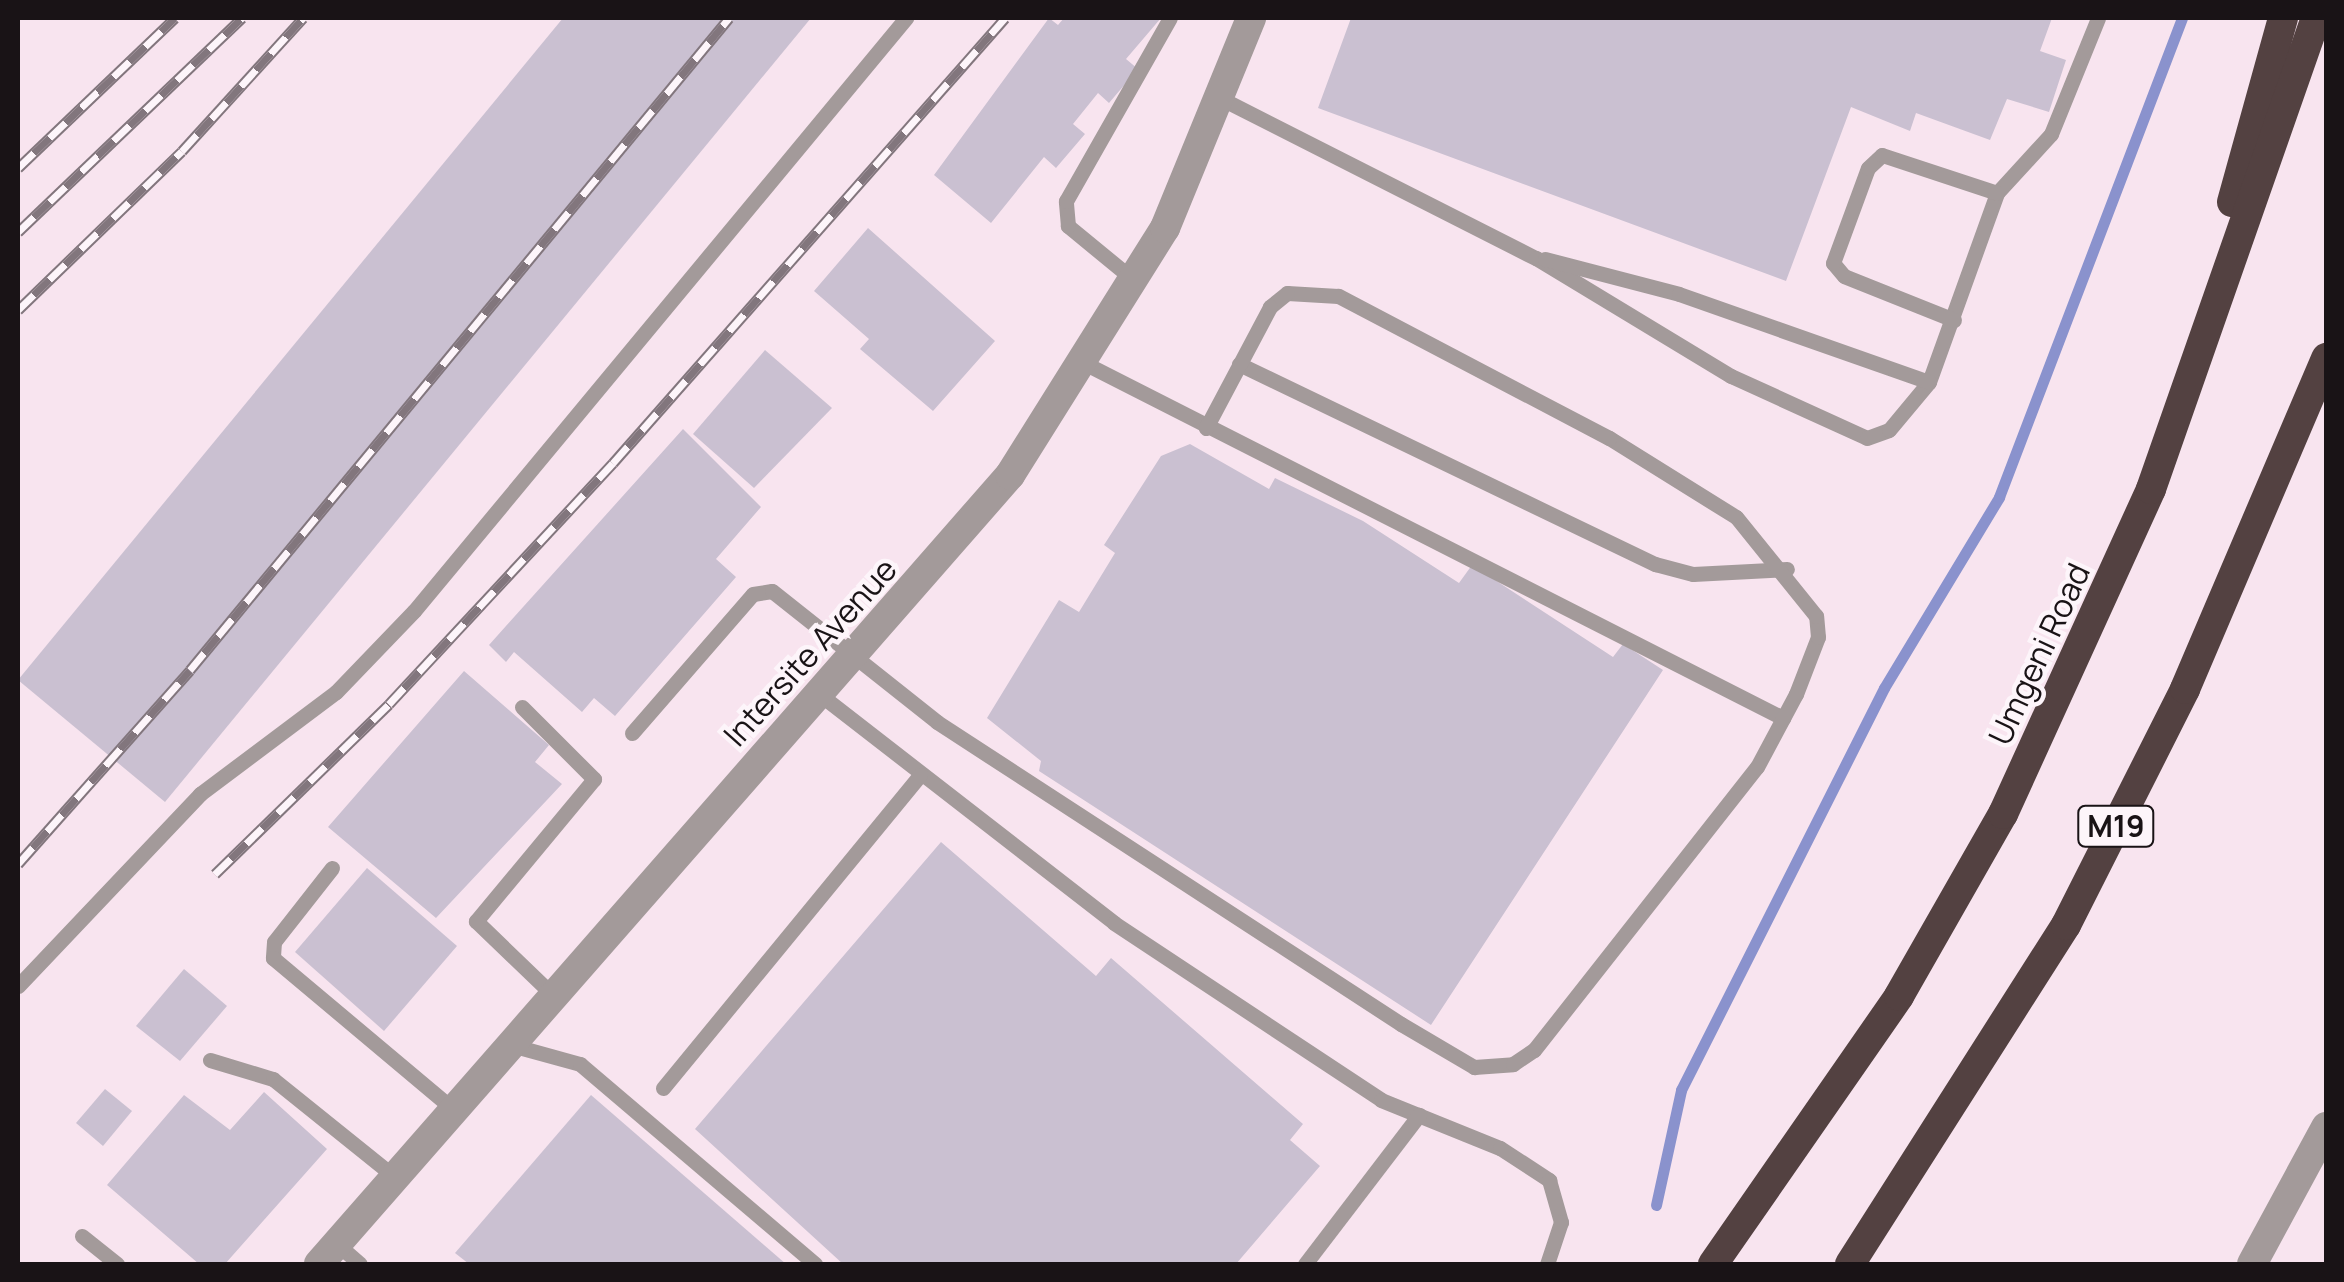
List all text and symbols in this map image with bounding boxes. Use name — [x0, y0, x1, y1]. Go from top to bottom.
street label: Intersite Avenue — [716, 550, 904, 754]
street label: Umgeni Road — [1980, 557, 2098, 751]
road number: M19 — [2076, 801, 2156, 851]

